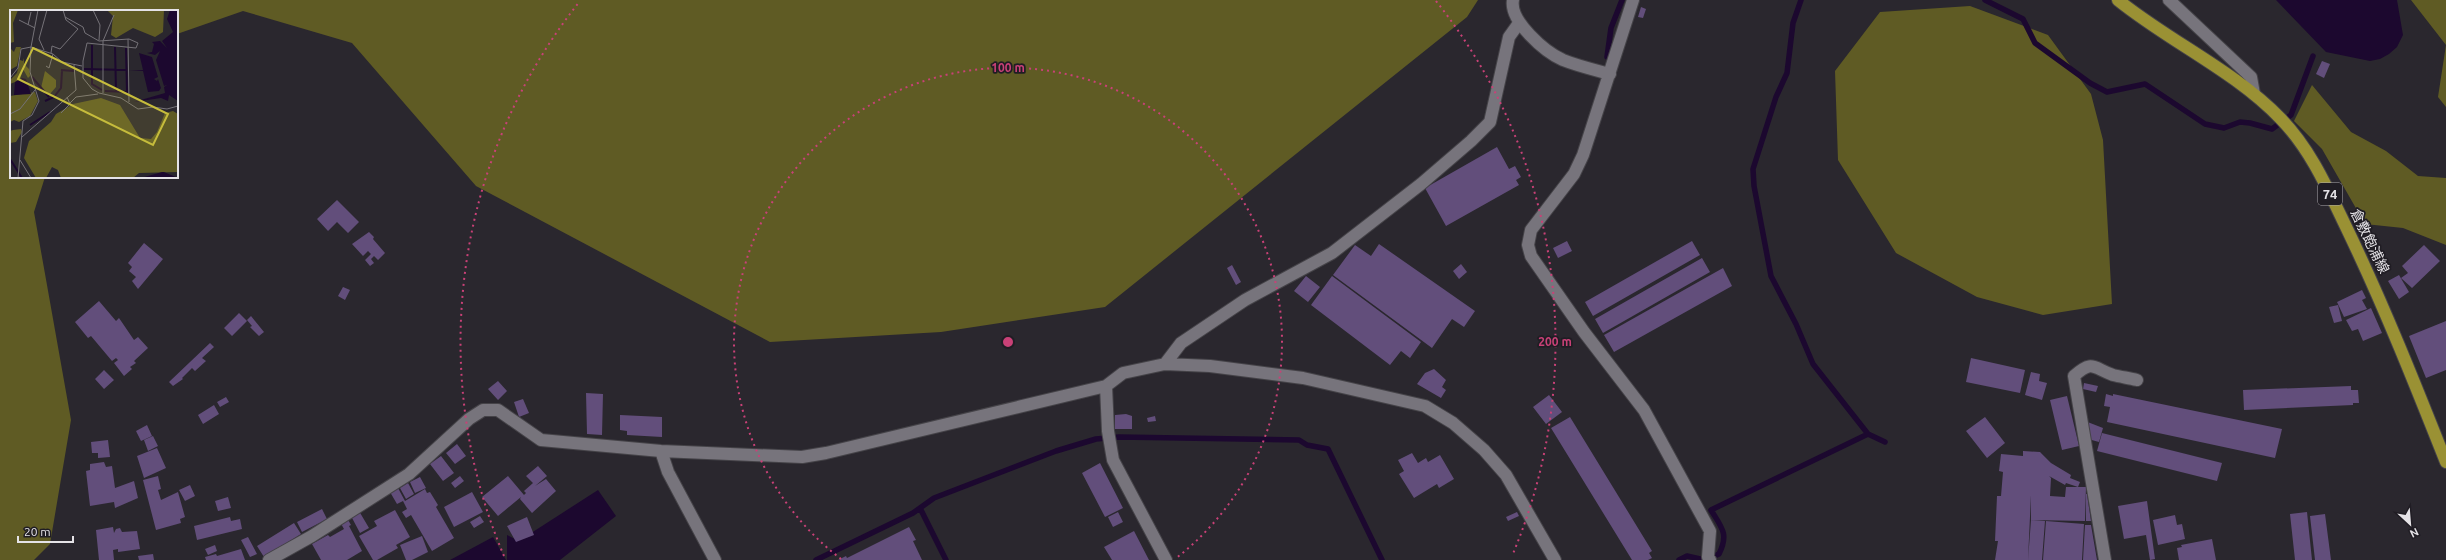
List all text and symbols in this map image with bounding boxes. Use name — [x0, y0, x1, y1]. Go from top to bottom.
inset map — [10, 10, 178, 178]
text: 100 m — [991, 61, 1025, 74]
road number: 74 — [2318, 183, 2342, 205]
street label: 倉敷飽浦線 — [2347, 206, 2393, 276]
centre of rings — [1001, 335, 1015, 349]
text: 200 m — [1538, 335, 1572, 348]
north arrow — [2390, 504, 2430, 544]
scale bar — [18, 518, 73, 544]
text: 20 m — [24, 525, 51, 538]
text: N — [2408, 526, 2421, 540]

